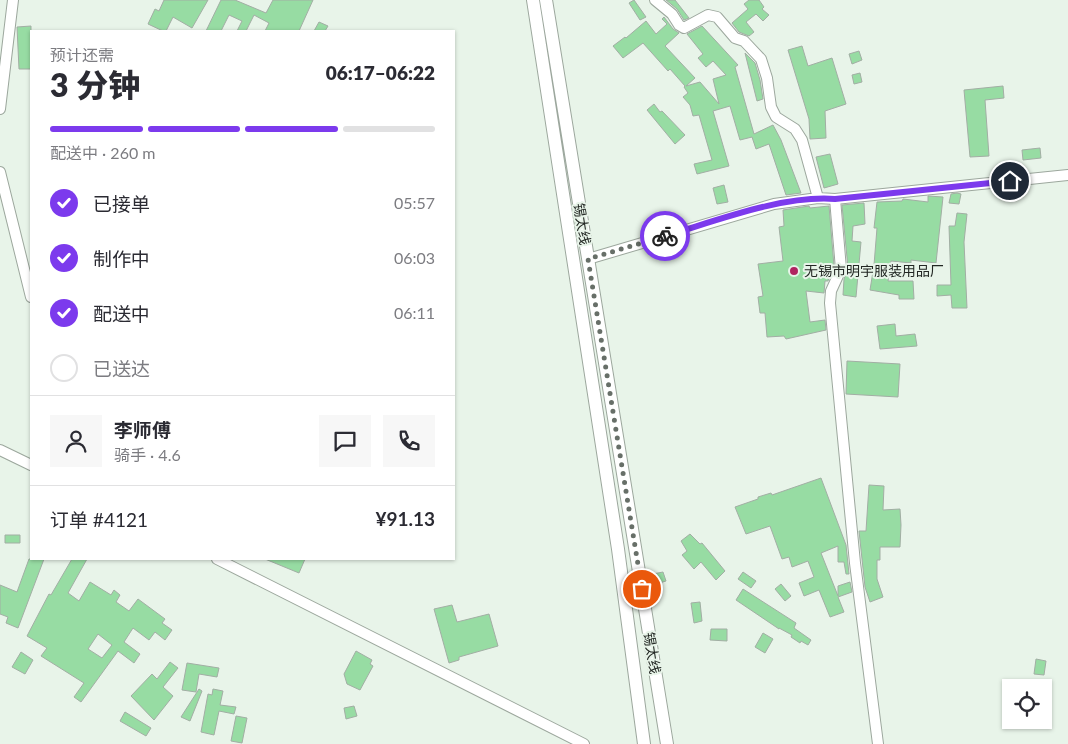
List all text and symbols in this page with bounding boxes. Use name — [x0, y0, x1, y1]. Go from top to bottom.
text: 预计还需 — [50, 45, 114, 64]
text: 06:17–06:22 — [326, 61, 435, 84]
text: 3 分钟 — [50, 65, 140, 104]
text: 配送中 · 260 m — [50, 143, 155, 162]
pin — [989, 160, 1031, 202]
icon: home — [996, 167, 1024, 195]
icon: check — [50, 189, 78, 217]
text: 已接单 — [93, 192, 150, 215]
text: 05:57 — [394, 193, 435, 212]
street label: 锡太线 — [571, 202, 594, 246]
courier — [640, 211, 690, 261]
icon: bike — [651, 222, 679, 250]
icon: check — [50, 244, 78, 272]
text: 制作中 — [93, 247, 150, 270]
text: 06:03 — [394, 248, 435, 267]
place label: 无锡市明宇服装用品厂 — [804, 262, 944, 279]
marker: 无锡市明宇服装用品厂 — [788, 265, 800, 277]
icon: check — [50, 299, 78, 327]
text: 配送中 — [93, 302, 150, 325]
text: 06:11 — [394, 303, 435, 322]
text: 已送达 — [93, 357, 150, 380]
button: person — [50, 415, 102, 467]
button: chat — [319, 415, 371, 467]
button: phone — [383, 415, 435, 467]
text: 李师傅 — [114, 418, 171, 441]
text: 骑手 · 4.6 — [114, 445, 181, 464]
text: ¥91.13 — [375, 507, 435, 530]
text: 订单 #4121 — [50, 508, 148, 531]
pin — [621, 568, 663, 610]
icon: bag — [628, 575, 656, 603]
street label: 锡太线 — [641, 631, 664, 675]
map controls — [1002, 679, 1052, 729]
button: locate — [1002, 679, 1052, 729]

